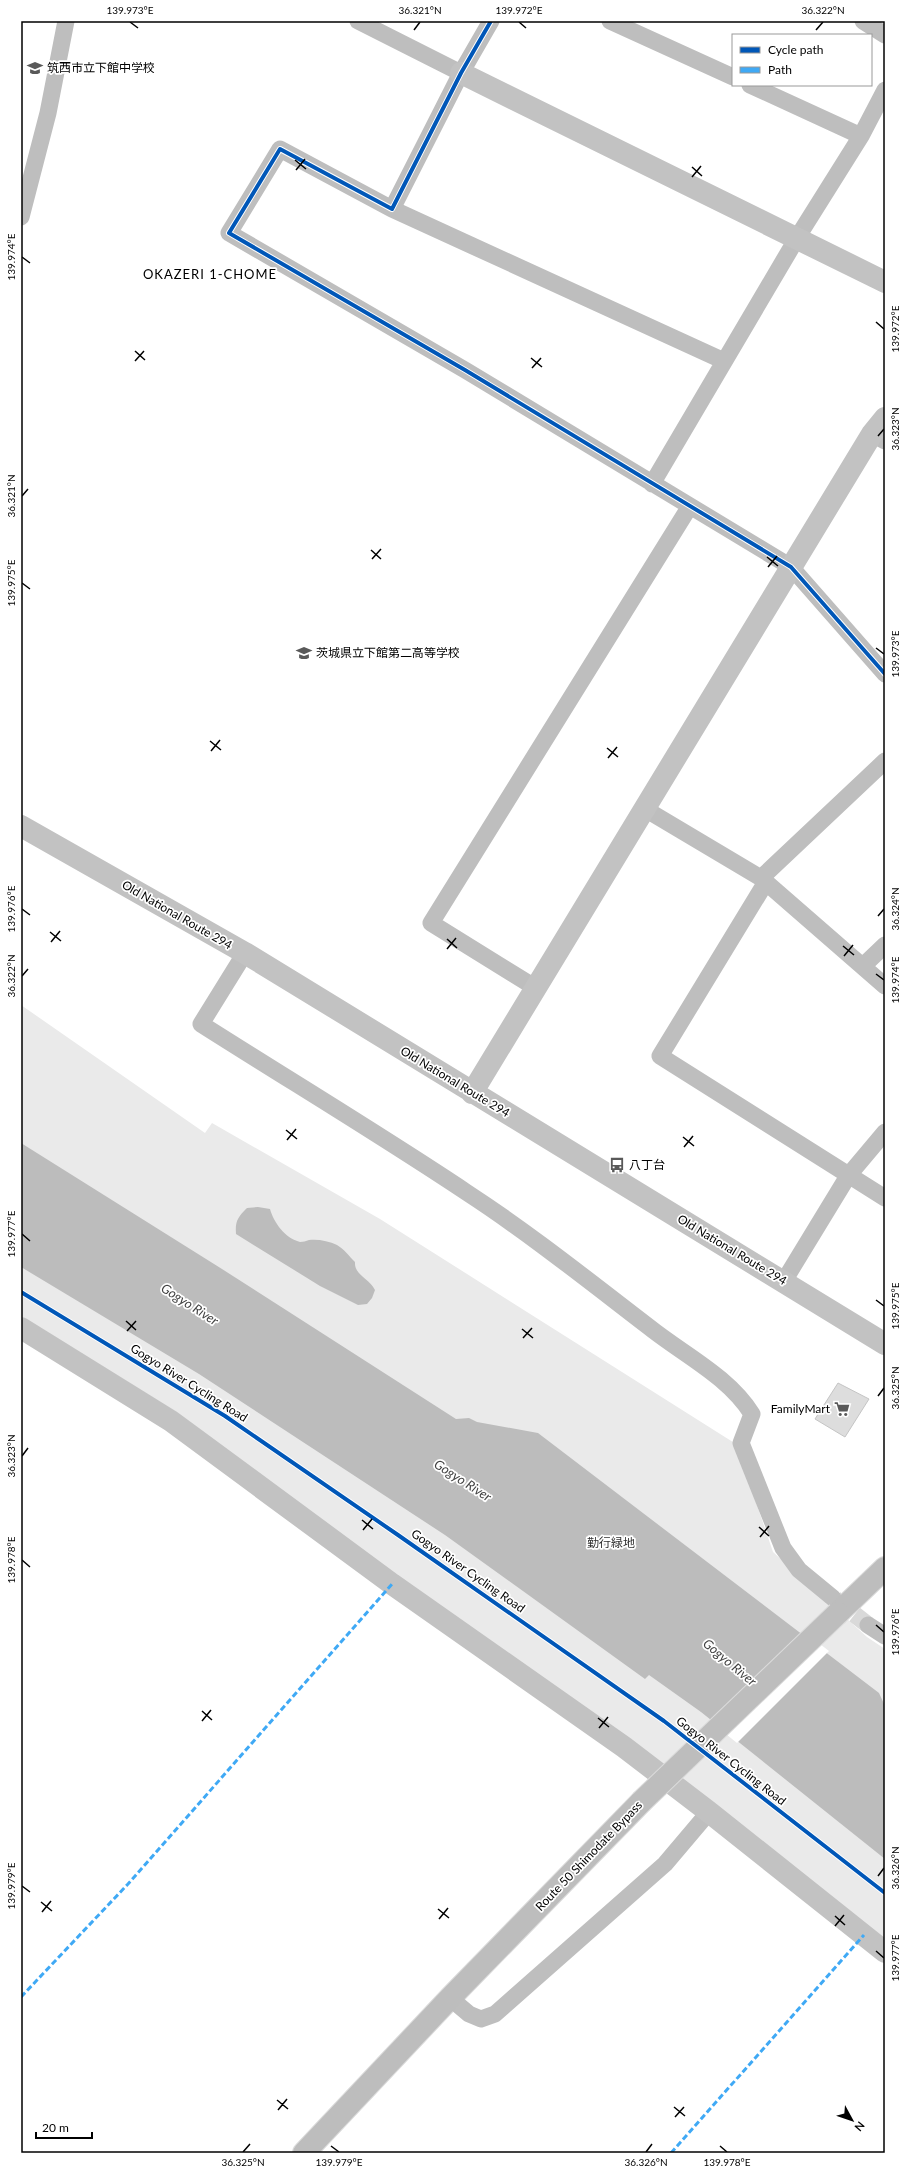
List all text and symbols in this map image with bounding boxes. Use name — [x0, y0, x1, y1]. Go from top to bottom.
text: 139.973°E — [106, 4, 154, 16]
text: 36.321°N — [398, 4, 442, 16]
text: 139.972°E — [495, 4, 543, 16]
text: 36.322°N — [801, 4, 845, 16]
legend — [732, 34, 872, 86]
text: Cycle path — [768, 42, 823, 57]
school or university icon: 筑西市立下館中学校 — [26, 59, 44, 77]
place label: 筑西市立下館中学校 — [47, 60, 155, 75]
text: Path — [768, 62, 792, 77]
text: 139.974°E — [5, 233, 17, 281]
district label: OKAZERI 1-CHOME — [143, 266, 277, 282]
text: 139.972°E — [889, 305, 901, 353]
text: 36.323°N — [889, 407, 901, 451]
text: 36.321°N — [5, 474, 17, 518]
text: 139.975°E — [5, 559, 17, 607]
text: 139.973°E — [889, 630, 901, 678]
school or university icon: 茨城県立下館第二高等学校 — [295, 644, 313, 662]
place label: 茨城県立下館第二高等学校 — [316, 645, 460, 660]
street label: Old National Route 294 — [119, 877, 235, 952]
text: 139.976°E — [5, 885, 17, 933]
text: 36.324°N — [889, 887, 901, 931]
text: 36.322°N — [5, 954, 17, 998]
text: 139.974°E — [889, 956, 901, 1004]
street label: Old National Route 294 — [398, 1043, 513, 1120]
bus stop icon: 八丁台 — [608, 1156, 626, 1174]
place label: 八丁台 — [629, 1157, 665, 1172]
text: 139.977°E — [5, 1210, 17, 1258]
street label: Old National Route 294 — [675, 1211, 790, 1288]
water label: Gogyo River — [158, 1280, 222, 1329]
text: 139.975°E — [889, 1282, 901, 1330]
street label: Gogyo River Cycling Road — [128, 1340, 251, 1425]
text: 36.325°N — [889, 1366, 901, 1410]
supermarket icon: FamilyMart — [833, 1400, 851, 1418]
place label: FamilyMart — [771, 1401, 831, 1416]
text: 36.323°N — [5, 1434, 17, 1478]
water label: Gogyo River — [431, 1456, 495, 1505]
street label: Gogyo River Cycling Road — [409, 1526, 528, 1616]
park label: 勤行緑地 — [587, 1535, 635, 1550]
text: 139.978°E — [5, 1536, 17, 1584]
text: 139.976°E — [889, 1608, 901, 1656]
water label: Gogyo River — [700, 1635, 760, 1689]
street label: Gogyo River Cycling Road — [673, 1713, 789, 1808]
street label: Route 50 Shimodate Bypass — [532, 1798, 645, 1914]
text: 36.326°N — [889, 1846, 901, 1890]
text: 139.979°E — [5, 1862, 17, 1910]
text: 139.977°E — [889, 1934, 901, 1982]
north arrow — [832, 2100, 872, 2140]
scale bar — [36, 2114, 92, 2140]
text: N — [852, 2119, 868, 2134]
text: 20 m — [42, 2120, 69, 2135]
text: 36.325°N — [221, 2156, 265, 2168]
text: 139.979°E — [315, 2156, 363, 2168]
text: 36.326°N — [624, 2156, 668, 2168]
text: 139.978°E — [703, 2156, 751, 2168]

